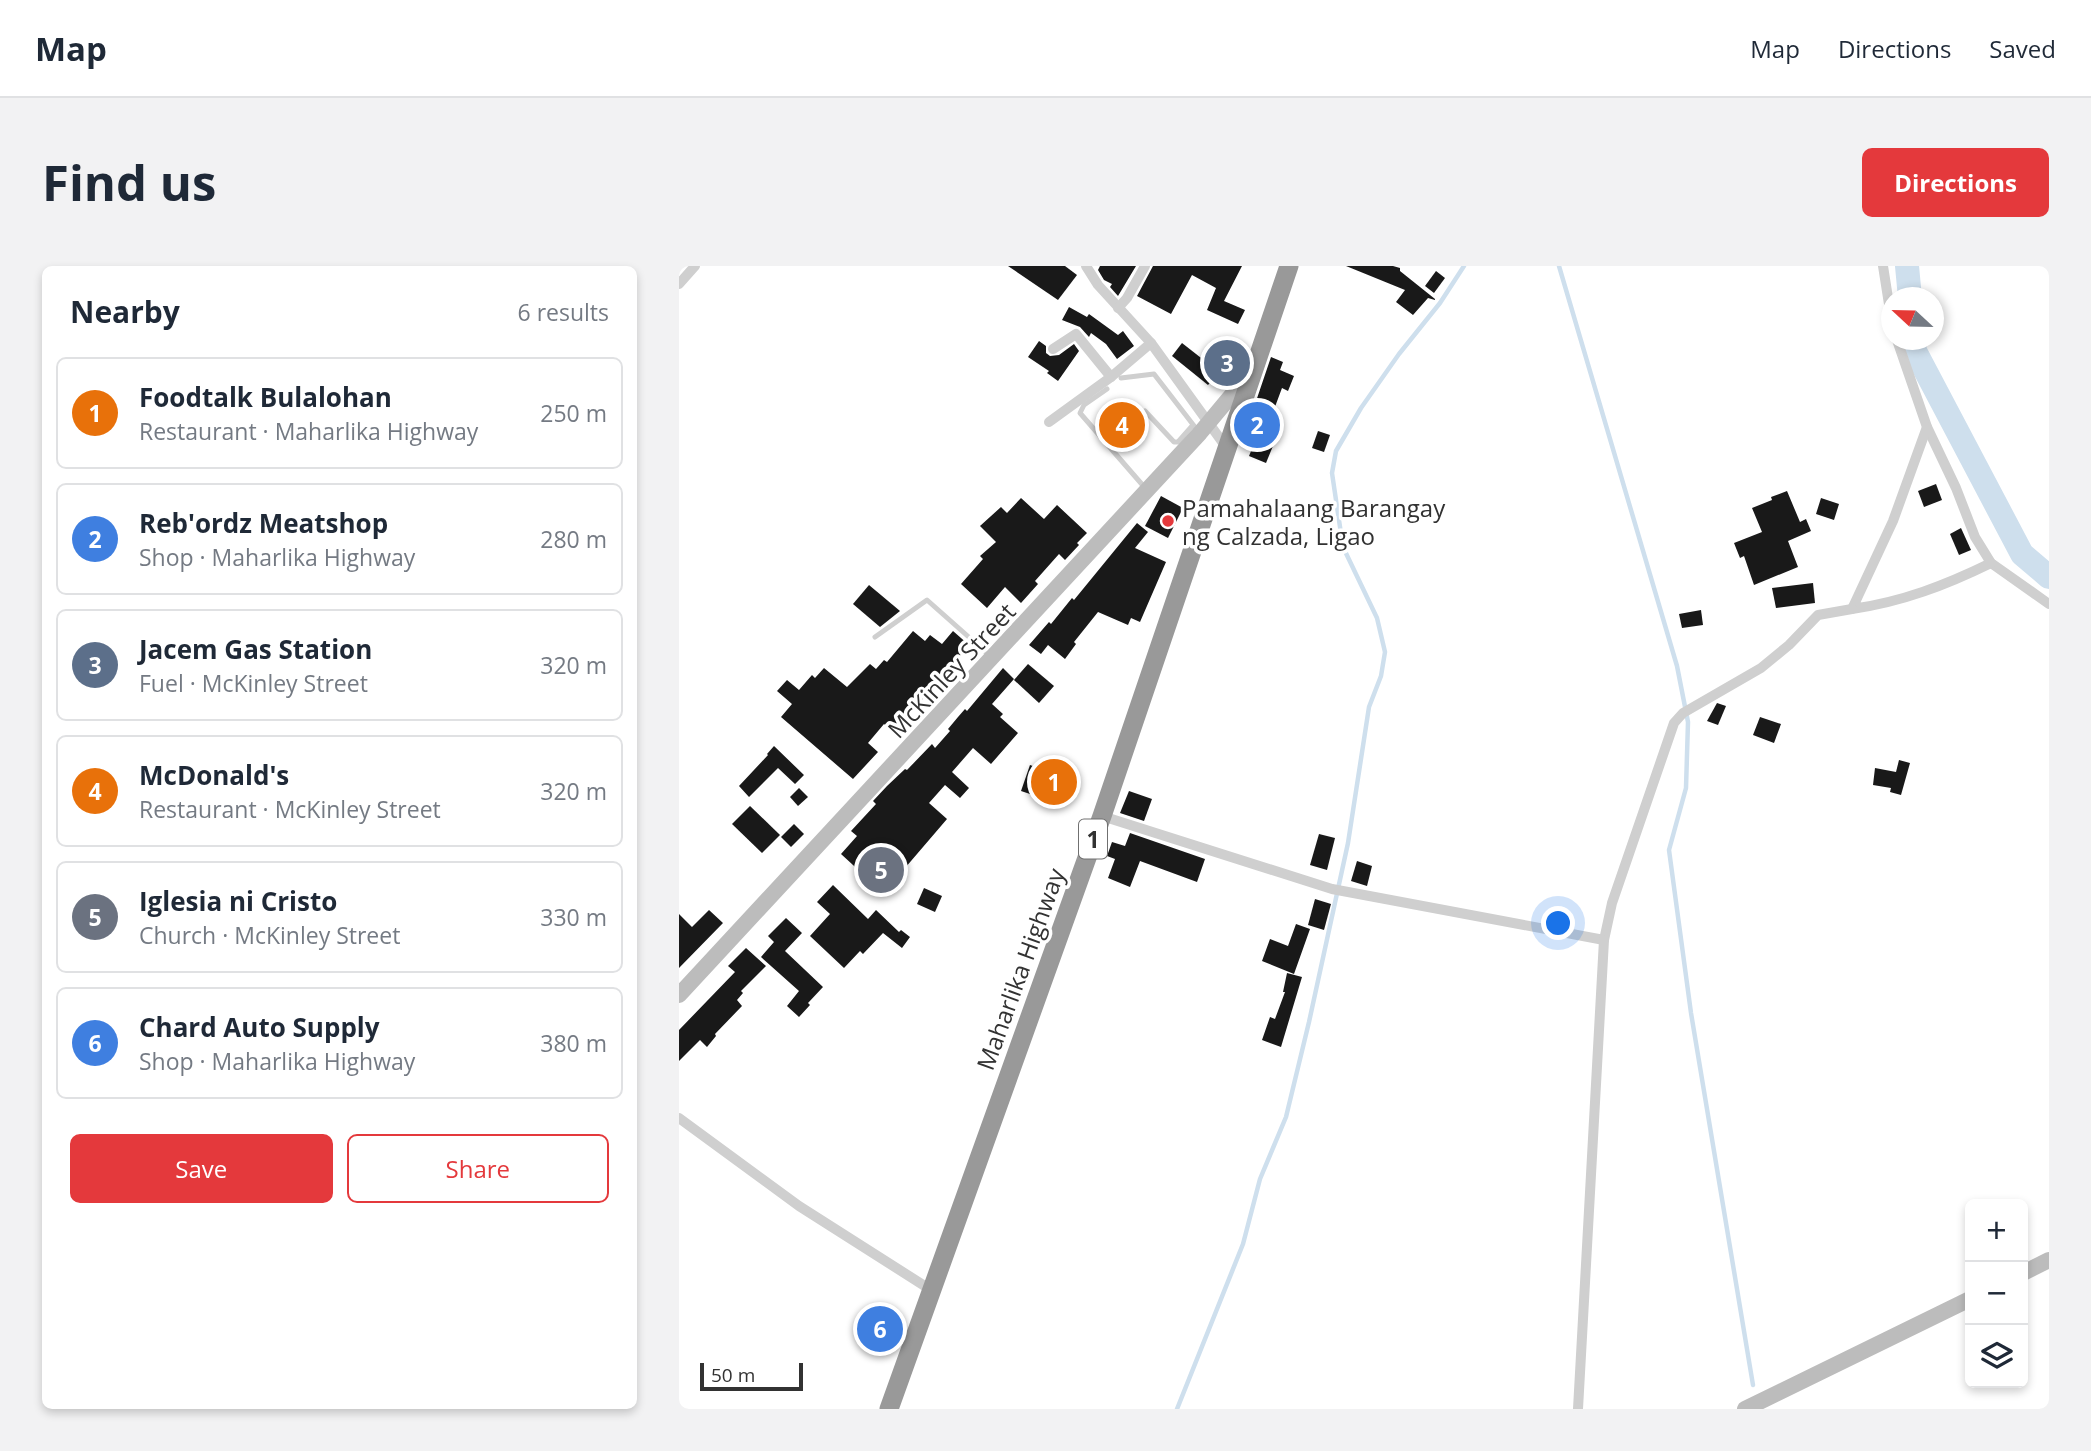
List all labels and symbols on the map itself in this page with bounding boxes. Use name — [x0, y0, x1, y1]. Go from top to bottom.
north arrow — [1881, 287, 1944, 350]
pin: 3 — [1204, 337, 1250, 389]
pin: 4 — [1099, 399, 1145, 451]
pin: 2 — [1234, 399, 1280, 451]
place label: Pamahalaang Barangay ng Calzada, Ligao — [1182, 491, 1446, 552]
marker: Pamahalaang Barangay ng Calzada, Ligao — [1160, 513, 1176, 529]
street label: McKinley Street — [880, 595, 1022, 745]
pin: 1 — [1031, 756, 1077, 808]
road number: 1 — [1079, 820, 1107, 859]
pin: 5 — [858, 844, 904, 896]
street label: Maharlika Highway — [968, 863, 1072, 1075]
your location — [1541, 906, 1575, 940]
pin: 6 — [857, 1303, 903, 1355]
scale bar — [700, 1360, 803, 1392]

